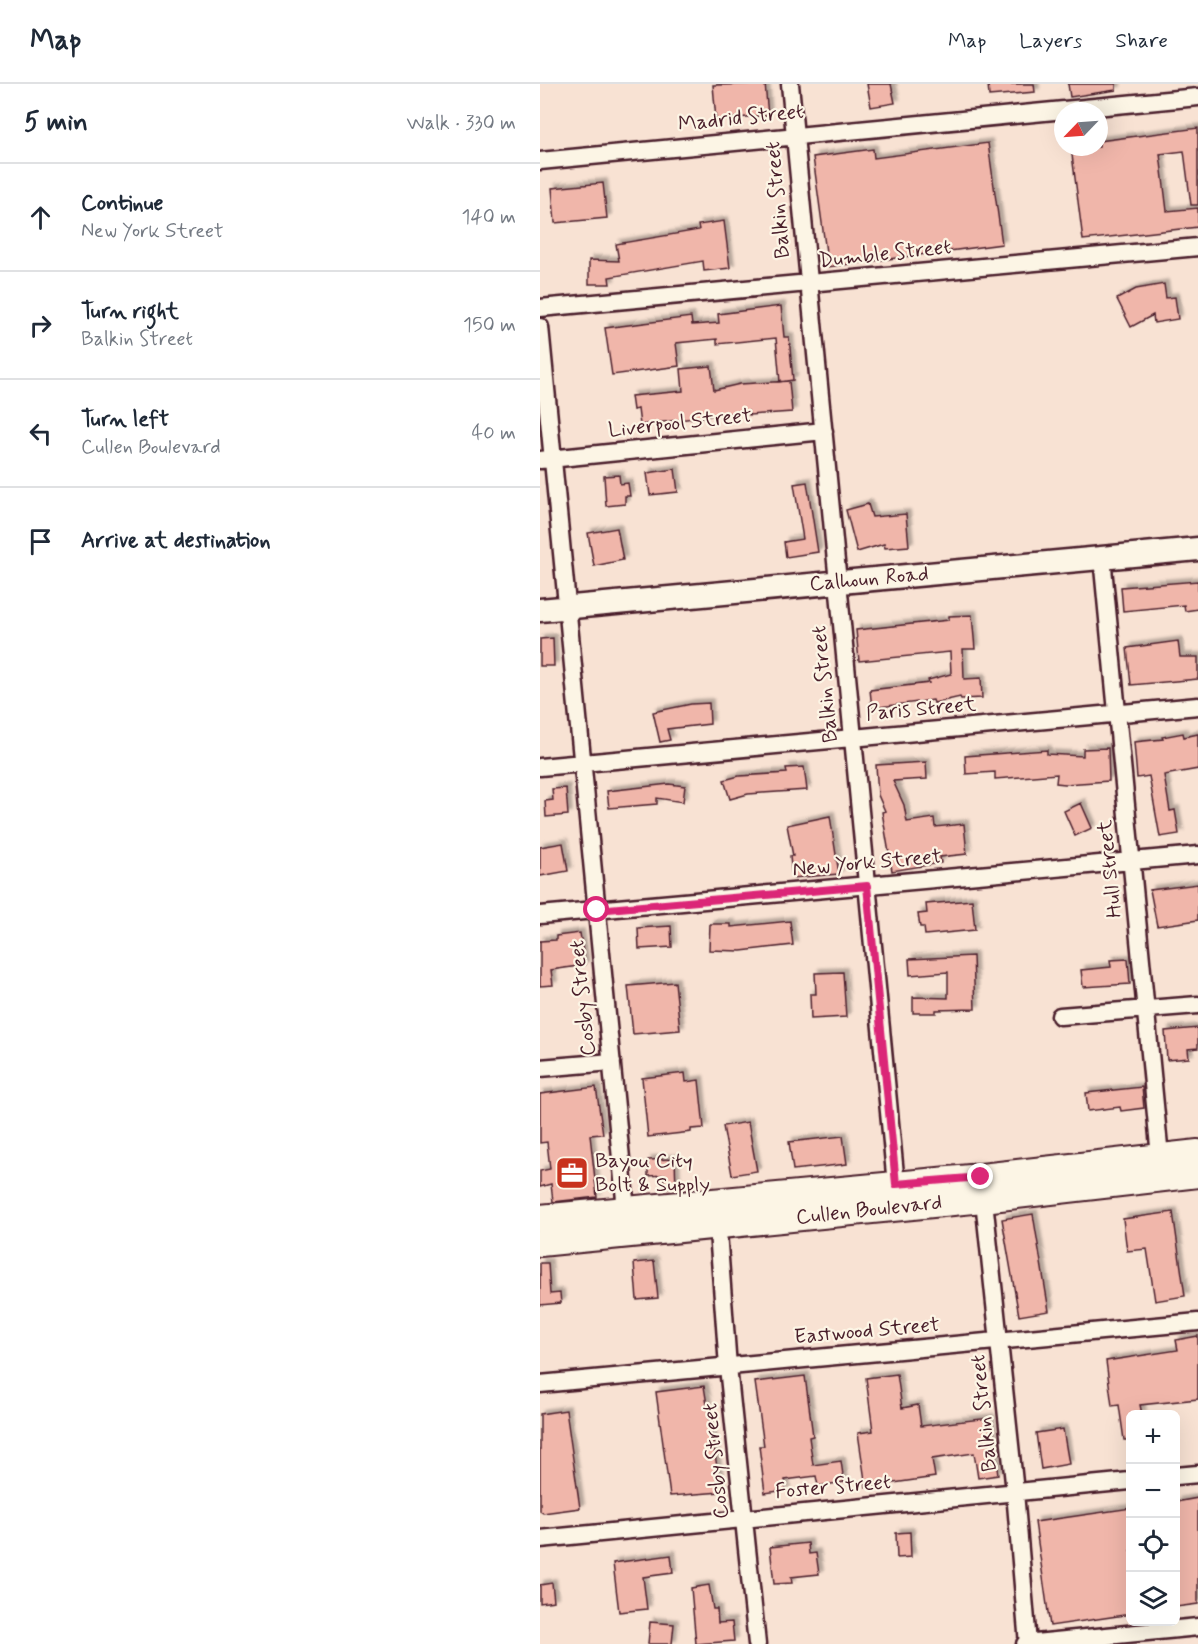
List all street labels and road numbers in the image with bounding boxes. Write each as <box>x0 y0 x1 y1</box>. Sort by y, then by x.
street label: Madrid Street <box>677 97 805 139</box>
street label: Balkin Street <box>759 140 797 260</box>
street label: Dumble Street <box>817 233 953 275</box>
street label: Liverpool Street <box>607 402 753 444</box>
street label: Calhoun Road <box>808 560 930 598</box>
street label: Balkin Street <box>805 624 845 744</box>
street label: Paris Street <box>865 690 978 728</box>
street label: Hull Street <box>1091 818 1129 919</box>
street label: New York Street <box>791 843 943 883</box>
street label: Cosby Street <box>563 938 603 1057</box>
street label: Cullen Boulevard <box>795 1188 943 1232</box>
street label: Eastwood Street <box>793 1311 941 1351</box>
street label: Balkin Street <box>964 1353 1004 1473</box>
street label: Cosby Street <box>696 1401 736 1520</box>
street label: Foster Street <box>774 1468 892 1506</box>

